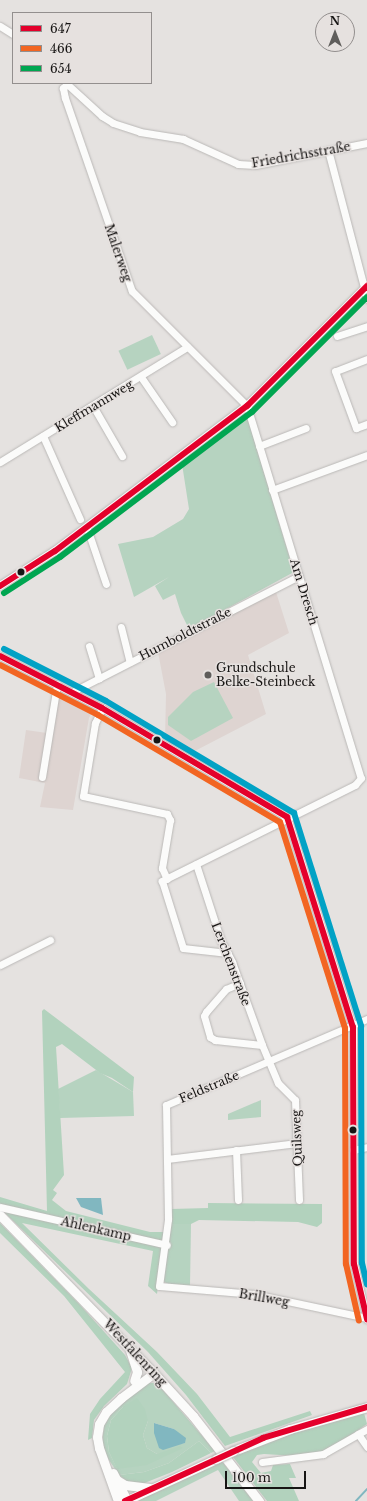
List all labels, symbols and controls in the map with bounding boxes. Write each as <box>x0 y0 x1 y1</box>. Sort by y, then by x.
legend <box>12 12 152 84</box>
north arrow <box>315 12 355 52</box>
text: N <box>330 14 340 28</box>
text: 647 <box>50 21 71 36</box>
text: 466 <box>50 41 72 56</box>
text: 654 <box>50 61 72 76</box>
street label: Friedrichsstraße <box>250 139 352 171</box>
street label: Malerweg <box>101 222 135 284</box>
street label: Kleffmannweg <box>52 377 136 435</box>
street label: Am Dresch <box>287 557 321 627</box>
unlabelled marker <box>16 567 26 577</box>
street label: Humboldtstraße <box>137 605 233 663</box>
place label: Grundschule Belke-Steinbeck <box>216 661 315 689</box>
marker: Grundschule Belke-Steinbeck <box>203 670 213 680</box>
unlabelled marker <box>152 735 162 745</box>
street label: Lerchenstraße <box>208 920 254 1008</box>
street label: Feldstraße <box>177 1068 241 1106</box>
street label: Quilsweg <box>289 1109 305 1167</box>
unlabelled marker <box>348 1125 358 1135</box>
street label: Ahlenkamp <box>59 1214 133 1244</box>
street label: Brillweg <box>238 1286 290 1310</box>
street label: Westfalenring <box>100 1317 170 1389</box>
scale bar <box>227 1463 308 1489</box>
text: 100 m <box>232 1470 271 1485</box>

